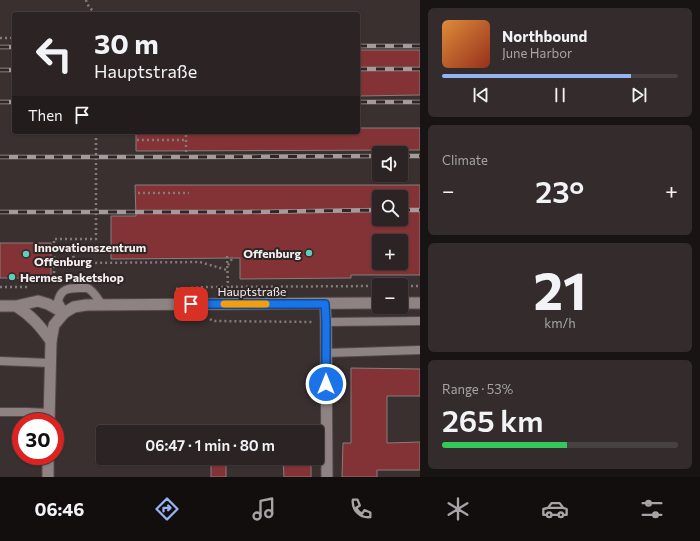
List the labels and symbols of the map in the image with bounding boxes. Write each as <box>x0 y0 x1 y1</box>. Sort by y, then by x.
place label: Innovationszentrum Offenburg <box>34 240 146 268</box>
place label: Offenburg <box>243 246 301 260</box>
marker: Offenburg <box>304 248 314 258</box>
marker: Innovationszentrum Offenburg <box>21 249 31 259</box>
place label: Hermes Paketshop <box>20 270 124 284</box>
marker: Hermes Paketshop <box>7 272 17 282</box>
street label: Hauptstraße <box>218 284 286 298</box>
pin <box>174 287 208 321</box>
position arrow <box>305 363 347 405</box>
speed limit sign: 30 <box>12 413 64 465</box>

